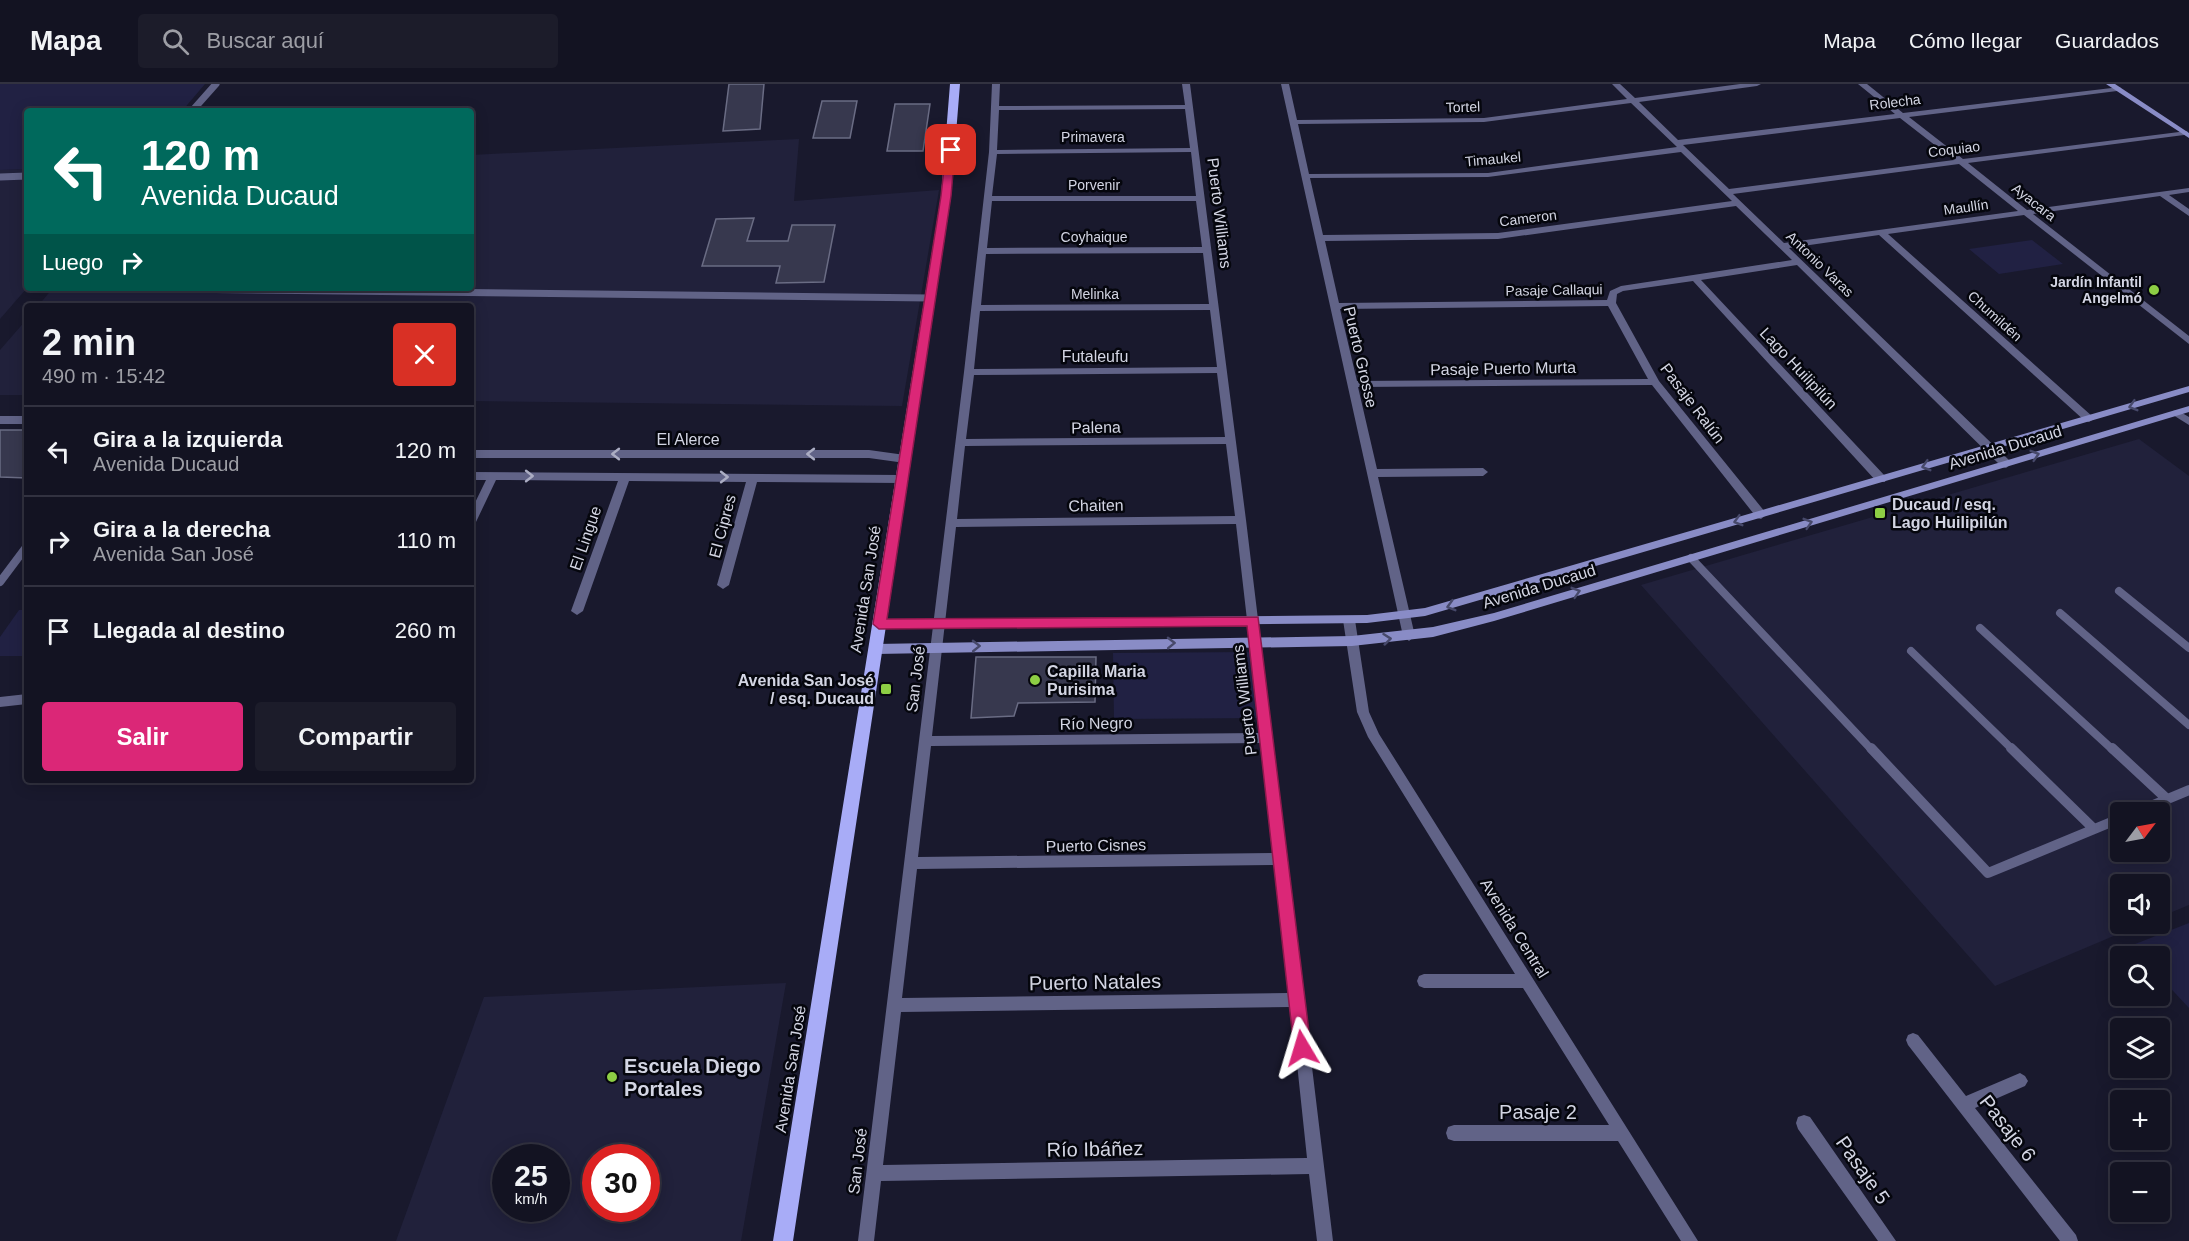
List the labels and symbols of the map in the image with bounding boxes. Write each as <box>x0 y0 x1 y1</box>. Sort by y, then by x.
street label: Rolecha <box>1869 91 1922 113</box>
street label: Tortel <box>1446 98 1480 116</box>
pin <box>925 124 976 175</box>
street label: Primavera <box>1061 129 1125 145</box>
street label: Coquiao <box>1927 138 1981 160</box>
street label: Timaukel <box>1464 149 1522 169</box>
street label: Puerto Williams <box>1204 157 1235 269</box>
street label: Porvenir <box>1068 177 1120 193</box>
street label: Ayacara <box>2009 180 2059 224</box>
street label: Maullín <box>1943 196 1989 218</box>
street label: Cameron <box>1498 207 1558 229</box>
street label: Antonio Varas <box>1783 228 1857 300</box>
street label: Coyhaique <box>1061 229 1128 245</box>
place label: Jardín Infantil Angelmó <box>2050 274 2142 306</box>
street label: Pasaje Callaqui <box>1505 281 1603 299</box>
marker: Jardín Infantil Angelmó <box>2147 283 2161 297</box>
street label: Melinka <box>1071 286 1119 302</box>
street label: Chumildén <box>1965 288 2025 344</box>
street label: Puerto Grosse <box>1341 305 1380 409</box>
street label: Lago Huilipilún <box>1757 324 1841 413</box>
street label: Futaleufu <box>1062 348 1128 365</box>
street label: Pasaje Puerto Murta <box>1430 359 1576 378</box>
street label: Pasaje Ralún <box>1657 360 1728 446</box>
one-way arrow <box>2128 399 2139 411</box>
street label: Palena <box>1071 419 1121 436</box>
street label: Avenida Ducaud <box>1947 422 2064 473</box>
street label: El Alerce <box>656 431 720 448</box>
one-way arrow <box>611 448 620 460</box>
one-way arrow <box>806 448 815 460</box>
one-way arrow <box>2029 450 2040 462</box>
one-way arrow <box>1921 459 1932 471</box>
one-way arrow <box>525 470 534 482</box>
one-way arrow <box>720 471 729 483</box>
street label: El Cipres <box>706 493 739 560</box>
place label: Ducaud / esq. Lago Huilipilún <box>1892 496 2008 531</box>
street label: Chaiten <box>1068 497 1124 514</box>
street label: El Lingue <box>567 504 604 572</box>
marker: Ducaud / esq. Lago Huilipilún <box>1873 506 1887 520</box>
one-way arrow <box>1734 514 1744 526</box>
one-way arrow <box>1802 518 1813 530</box>
street label: Avenida San José <box>847 524 884 654</box>
street label: Avenida Ducaud <box>1481 561 1598 612</box>
one-way arrow <box>1570 587 1581 599</box>
one-way arrow <box>1446 599 1456 611</box>
one-way arrow <box>1382 633 1391 646</box>
one-way arrow <box>1166 637 1175 650</box>
one-way arrow <box>971 640 980 652</box>
street label: Puerto Williams <box>1229 644 1260 756</box>
street label: San José <box>903 645 928 713</box>
place label: Capilla Maria Purisima <box>1047 663 1146 698</box>
place label: Avenida San José / esq. Ducaud <box>738 672 874 707</box>
marker: Capilla Maria Purisima <box>1028 673 1042 687</box>
marker: Avenida San José / esq. Ducaud <box>879 682 893 696</box>
street label: Río Negro <box>1059 714 1133 733</box>
north arrow <box>2110 802 2170 862</box>
street label: Puerto Cisnes <box>1046 836 1146 855</box>
street label: Avenida Central <box>1477 876 1552 981</box>
street label: Puerto Natales <box>1029 970 1161 994</box>
street label: Avenida San José <box>772 1004 809 1134</box>
position arrow <box>1270 1016 1334 1080</box>
place label: Escuela Diego Portales <box>624 1055 761 1100</box>
marker: Escuela Diego Portales <box>605 1070 619 1084</box>
street label: Pasaje 6 <box>1975 1091 2041 1165</box>
street label: Pasaje 2 <box>1499 1101 1577 1123</box>
street label: San José <box>845 1127 870 1195</box>
street label: Pasaje 5 <box>1832 1132 1894 1208</box>
street label: Río Ibáñez <box>1046 1137 1144 1161</box>
speed limit sign: 30 <box>582 1144 660 1222</box>

